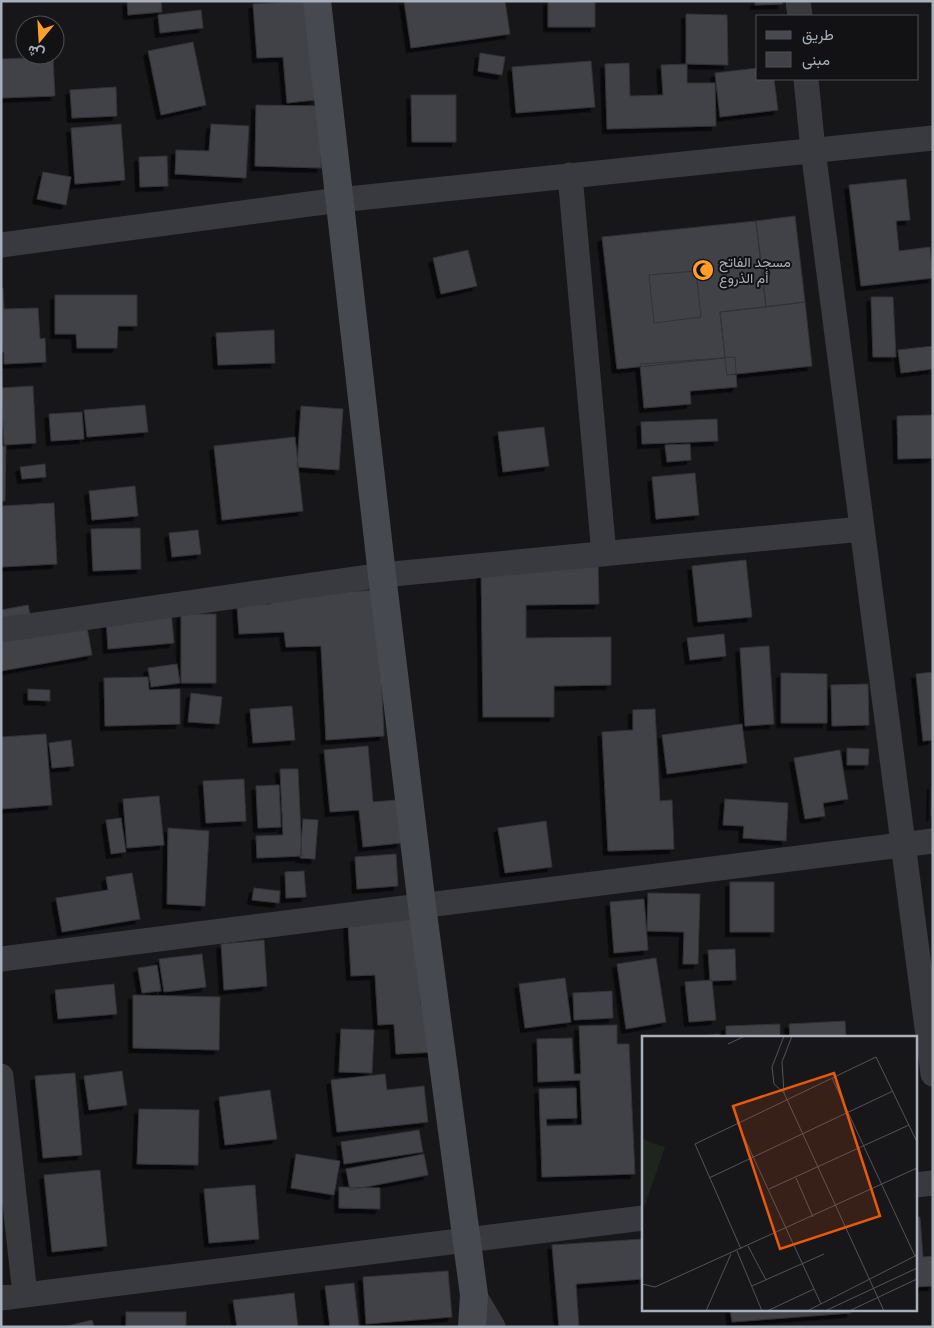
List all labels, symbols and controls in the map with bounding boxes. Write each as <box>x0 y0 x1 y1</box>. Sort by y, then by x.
north arrow <box>15 15 65 65</box>
legend <box>756 15 919 80</box>
text: طريق <box>802 25 834 45</box>
text: ش <box>25 41 47 64</box>
text: مبنى <box>802 50 830 70</box>
place label: مسجد الفاتح أم الذروع <box>719 253 791 289</box>
mosque icon: مسجد الفاتح أم الذروع <box>691 258 715 282</box>
inset map <box>642 1036 916 1310</box>

